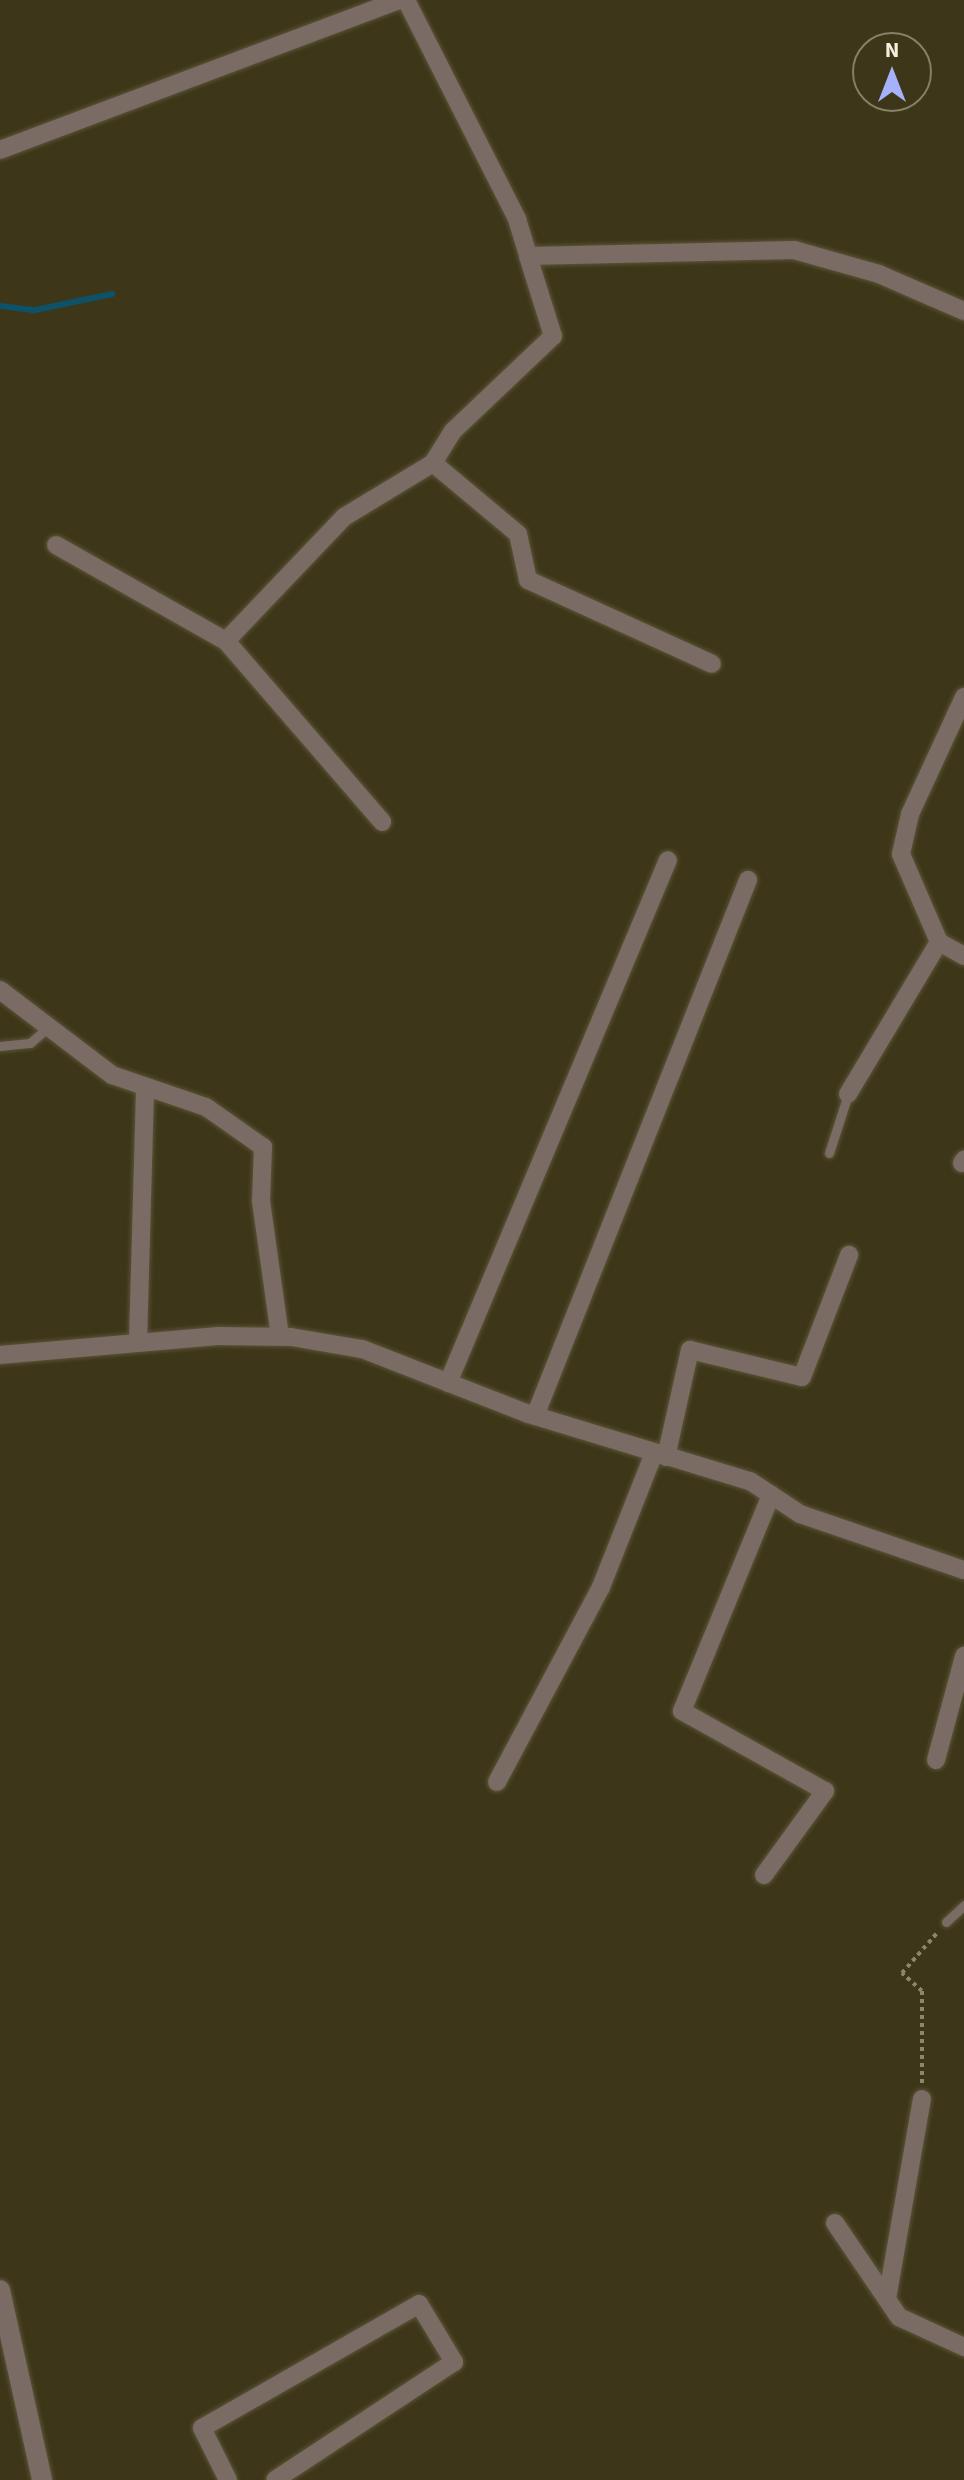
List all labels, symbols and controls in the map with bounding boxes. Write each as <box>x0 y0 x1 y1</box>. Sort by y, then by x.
north arrow <box>852 32 932 112</box>
text: N <box>885 34 899 66</box>

